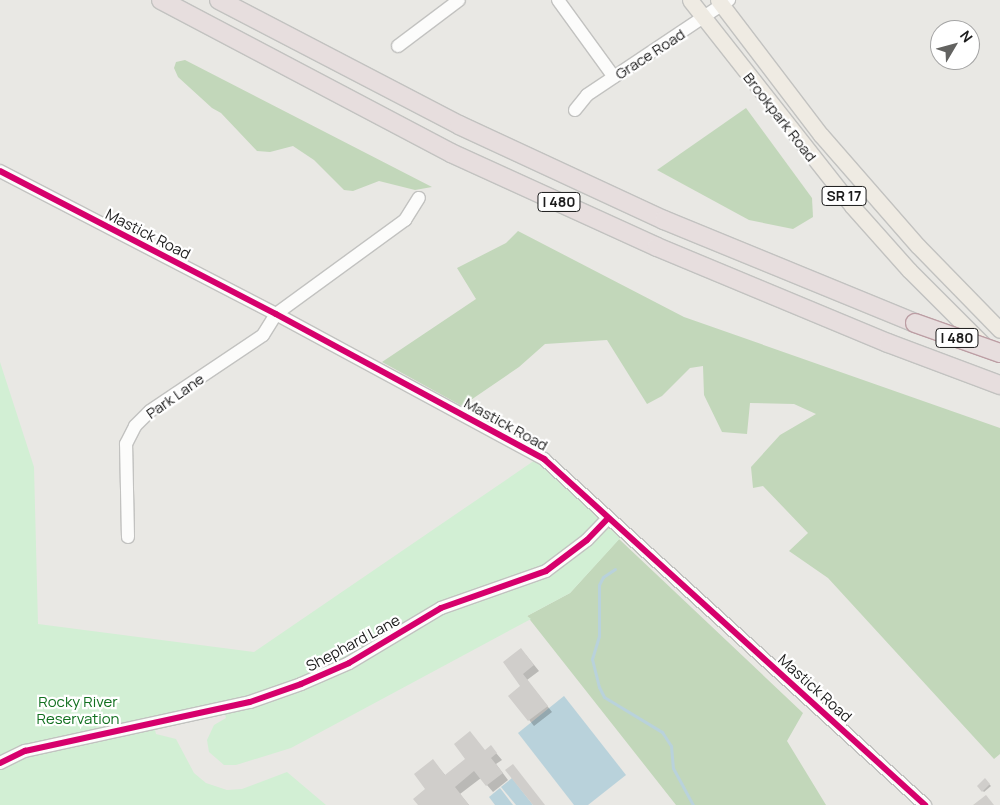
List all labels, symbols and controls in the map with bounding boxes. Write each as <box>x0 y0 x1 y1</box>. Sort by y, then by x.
north arrow <box>930 20 980 70</box>
street label: Grace Road <box>612 25 688 83</box>
text: N <box>956 27 977 46</box>
street label: Brookpark Road <box>740 69 820 165</box>
road number: SR 17 <box>822 185 866 208</box>
road number: I 480 <box>536 190 582 213</box>
street label: Mastick Road <box>103 205 193 263</box>
road number: I 480 <box>934 326 980 349</box>
street label: Park Lane <box>143 370 207 422</box>
street label: Mastick Road <box>461 394 551 454</box>
street label: Shephard Lane <box>303 611 403 675</box>
street label: Mastick Road <box>775 650 855 726</box>
park label: Rocky River Reservation <box>36 692 120 727</box>

